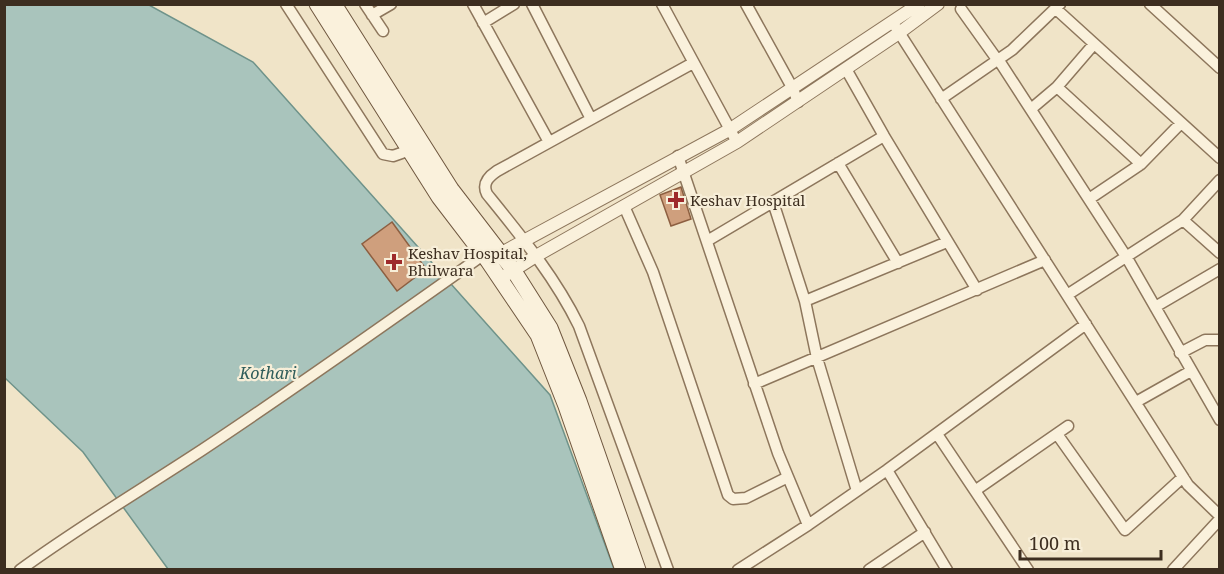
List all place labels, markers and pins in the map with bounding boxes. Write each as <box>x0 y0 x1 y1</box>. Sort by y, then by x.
place label: Keshav Hospital <box>690 190 806 210</box>
marker: Keshav Hospital <box>667 191 685 209</box>
place label: Keshav Hospital, Bhilwara <box>408 243 527 280</box>
marker: Keshav Hospital, Bhilwara <box>385 253 403 271</box>

